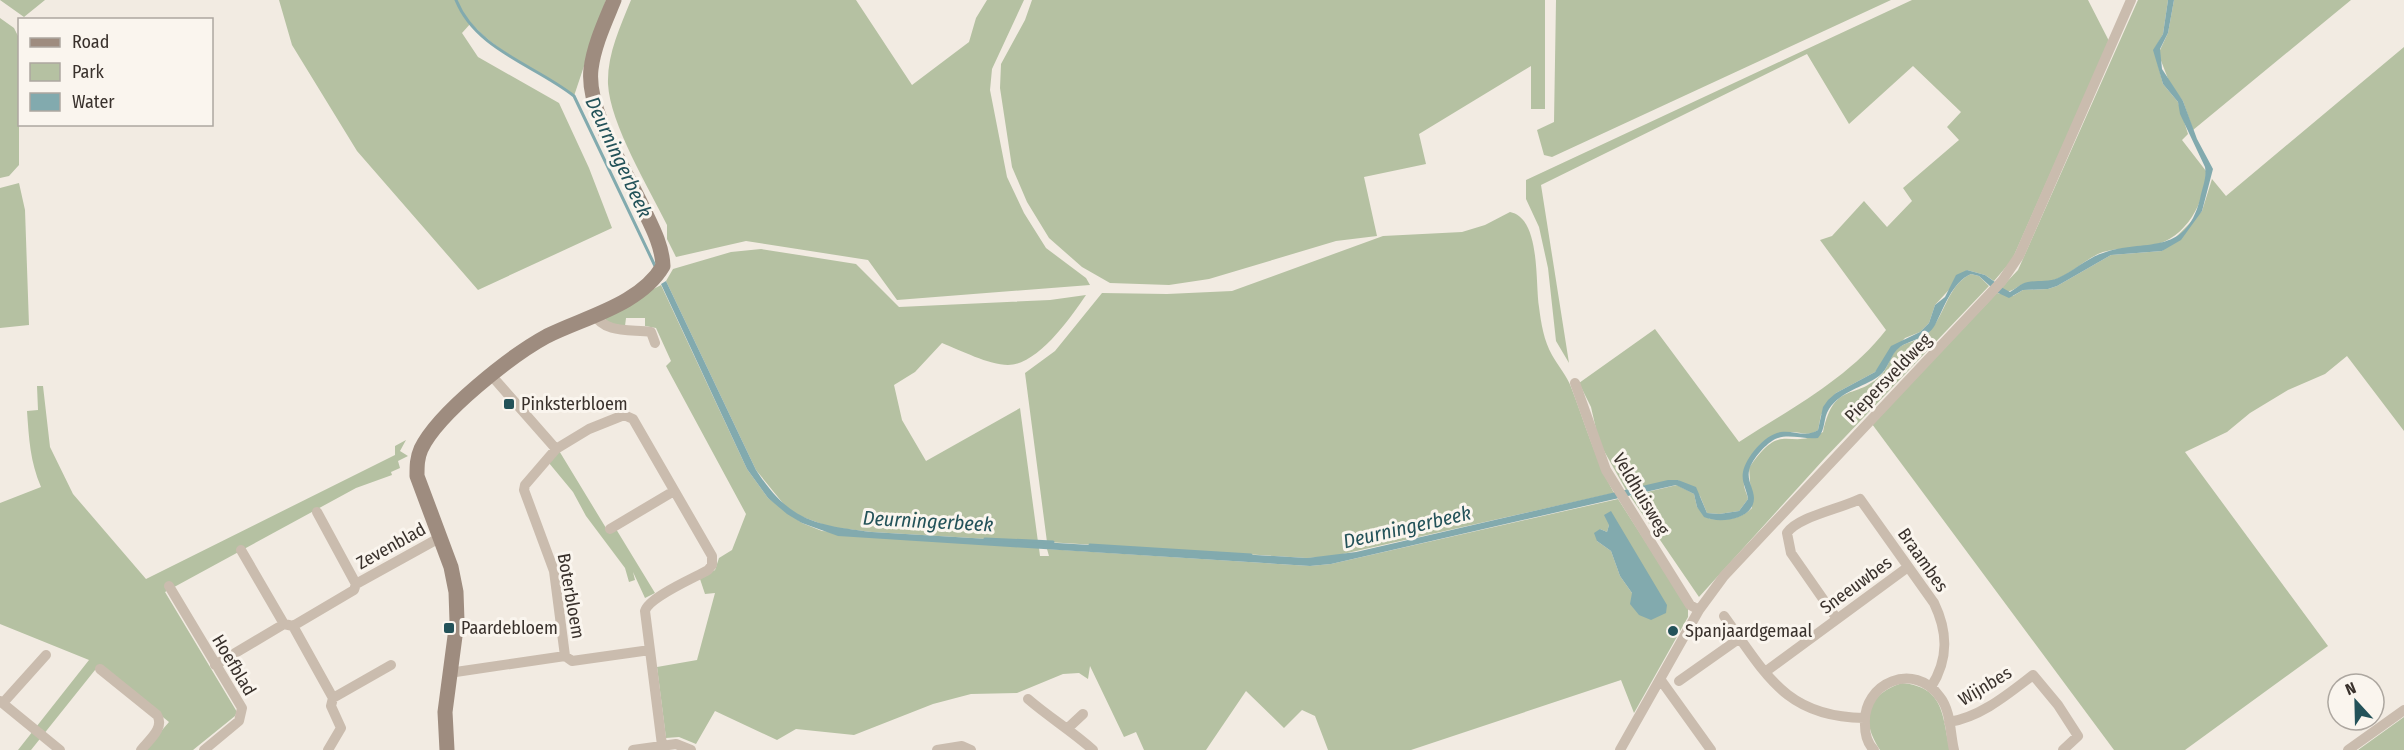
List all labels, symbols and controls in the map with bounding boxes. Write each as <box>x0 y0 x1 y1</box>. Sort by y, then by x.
legend <box>18 18 213 126</box>
text: Road <box>72 31 109 53</box>
text: Park <box>72 61 105 83</box>
text: Water <box>72 91 115 113</box>
water label: Deurningerbeek <box>581 93 658 221</box>
street label: Piepersveldweg <box>1840 329 1936 427</box>
place label: Pinksterbloem <box>521 393 628 415</box>
marker: Pinksterbloem <box>502 397 516 411</box>
street label: Veldhuisweg <box>1608 449 1674 540</box>
water label: Deurningerbeek <box>1341 501 1473 553</box>
water label: Deurningerbeek <box>862 506 994 536</box>
street label: Zevenblad <box>352 518 430 574</box>
street label: Braambes <box>1893 524 1953 597</box>
street label: Boterbloem <box>553 551 589 641</box>
street label: Sneeuwbes <box>1816 551 1897 618</box>
place label: Paardebloem <box>461 617 558 639</box>
place label: Spanjaardgemaal <box>1685 620 1812 642</box>
marker: Paardebloem <box>442 621 456 635</box>
marker: Spanjaardgemaal <box>1666 624 1680 638</box>
street label: Hoefblad <box>207 630 261 700</box>
street label: Wijnbes <box>1954 661 2016 710</box>
north arrow <box>2326 672 2386 732</box>
text: N <box>2343 678 2359 699</box>

